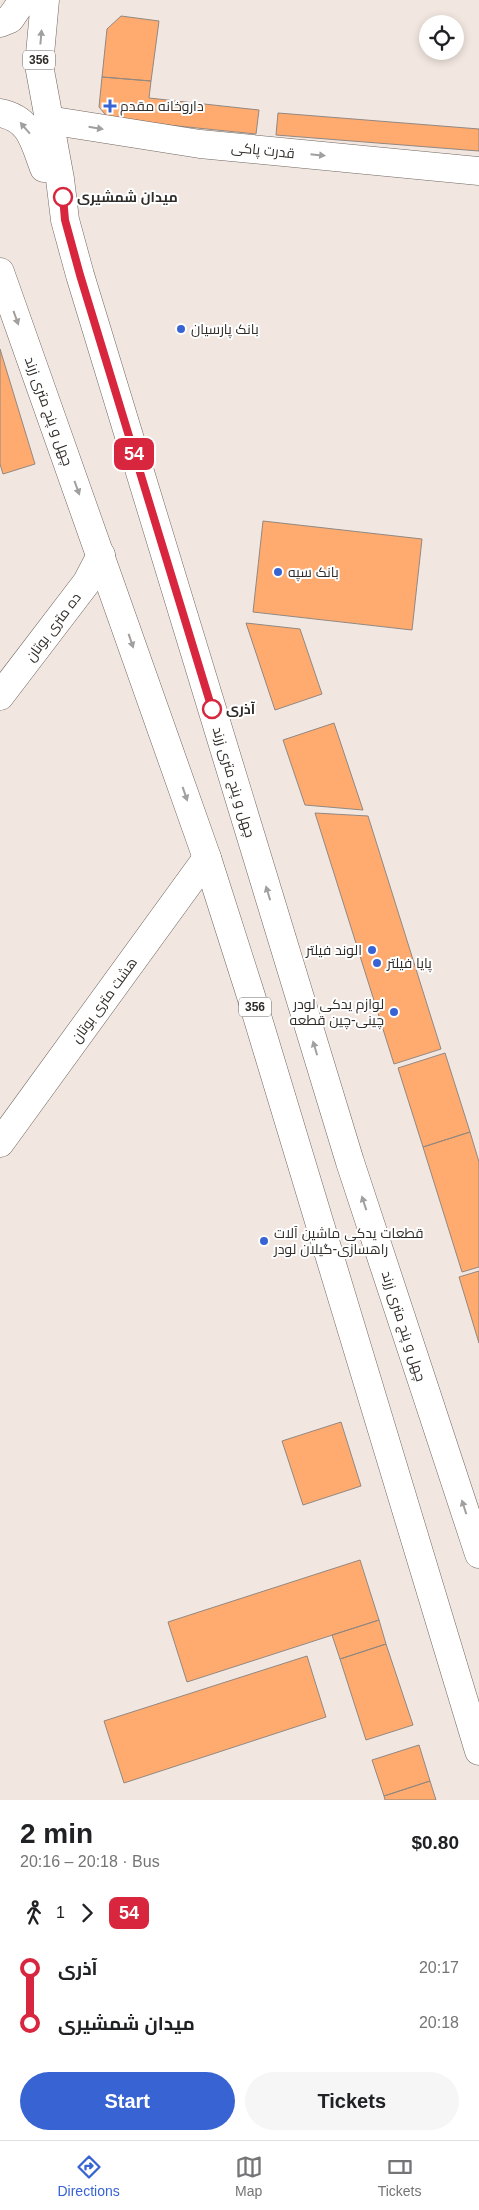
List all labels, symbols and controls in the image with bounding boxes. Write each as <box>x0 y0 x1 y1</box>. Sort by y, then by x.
map controls <box>419 15 464 60</box>
button: locate <box>419 15 464 60</box>
one-way arrow <box>38 29 46 45</box>
road number: 356 <box>23 50 55 70</box>
place label: داروخانه مقدم <box>120 98 204 116</box>
marker: داروخانه مقدم <box>104 100 116 112</box>
one-way arrow <box>20 121 31 134</box>
one-way arrow <box>88 124 104 132</box>
street label: قدرت پاکی <box>230 139 295 163</box>
one-way arrow <box>310 151 326 159</box>
marker: میدان شمشیری <box>53 187 73 207</box>
place label: میدان شمشیری <box>77 189 178 206</box>
one-way arrow <box>12 311 20 326</box>
place label: بانک پارسیان <box>191 321 259 339</box>
marker: بانک پارسیان <box>175 323 187 335</box>
street label: چهل و پنج متری زرند <box>20 354 76 468</box>
line badge: 54 <box>112 438 156 470</box>
text: 54 <box>124 444 144 464</box>
one-way arrow <box>74 480 81 495</box>
place label: بانک سپه <box>288 564 339 582</box>
marker: بانک سپه <box>272 566 284 578</box>
street label: ده متری بوتان <box>22 590 84 664</box>
one-way arrow <box>127 634 135 649</box>
marker: آذری <box>202 699 222 719</box>
place label: آذری <box>226 701 256 717</box>
street label: چهل و پنج متری زرند <box>208 725 258 840</box>
one-way arrow <box>181 787 189 802</box>
one-way arrow <box>264 885 271 900</box>
place label: الوند فیلتر <box>305 942 362 958</box>
marker: الوند فیلتر <box>366 944 378 956</box>
street label: هشت متری بوتان <box>68 954 140 1046</box>
place label: پایا فیلتر <box>386 955 432 973</box>
marker: پایا فیلتر <box>371 957 383 969</box>
place label: لوازم یدکی لودر چینی-چین قطعه <box>289 996 384 1030</box>
road number: 356 <box>239 998 271 1016</box>
marker: لوازم یدکی لودر چینی-چین قطعه <box>388 1006 400 1018</box>
one-way arrow <box>311 1041 319 1056</box>
one-way arrow <box>359 1196 367 1211</box>
place label: قطعات یدکی ماشین آلات راهسازی-گیلان لودر <box>273 1225 424 1257</box>
marker: قطعات یدکی ماشین آلات راهسازی-گیلان لودر <box>258 1235 270 1247</box>
street label: چهل و پنج متری زرند <box>377 1269 429 1384</box>
one-way arrow <box>459 1500 467 1515</box>
text: 2 min <box>20 1818 93 1849</box>
text: $0.80 <box>411 1832 459 1853</box>
text: 20:16 – 20:18 · Bus <box>20 1853 160 1870</box>
icon: walk <box>20 1899 48 1927</box>
icon: forward <box>73 1899 101 1927</box>
text: 54 <box>119 1903 139 1923</box>
text: 1 <box>56 1904 65 1921</box>
text: آذری <box>58 1958 98 1979</box>
text: 20:17 <box>419 1959 459 1976</box>
text: میدان شمشیری <box>58 2013 195 2034</box>
text: 20:18 <box>419 2014 459 2031</box>
button: Start <box>20 2072 235 2130</box>
button: Tickets <box>245 2072 459 2130</box>
tab: Directions <box>57 2153 120 2199</box>
tab: Map <box>235 2153 263 2199</box>
tab: Tickets <box>378 2153 422 2199</box>

